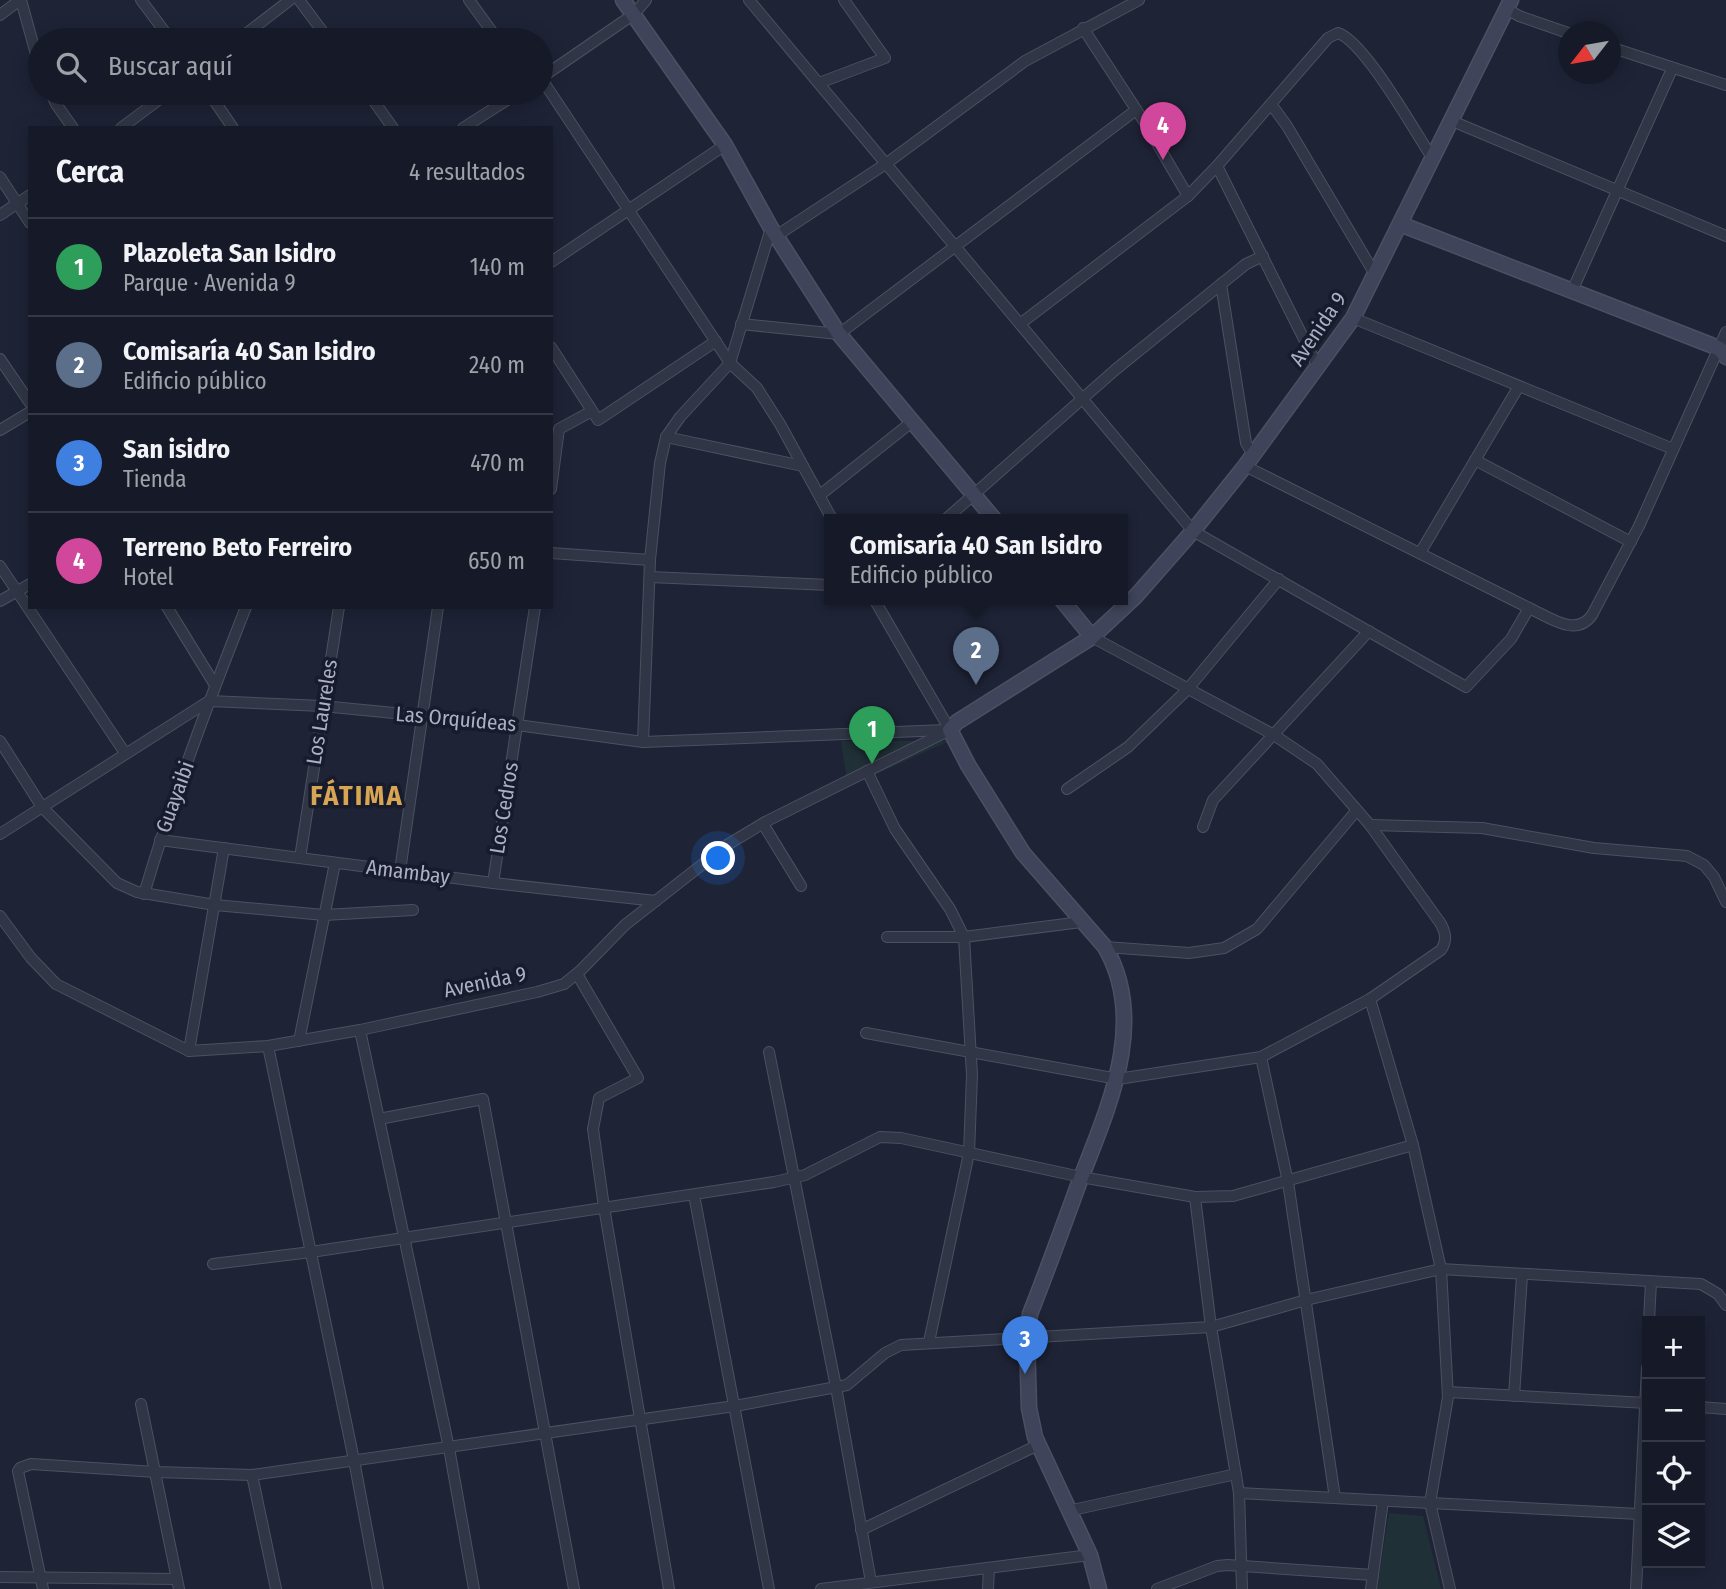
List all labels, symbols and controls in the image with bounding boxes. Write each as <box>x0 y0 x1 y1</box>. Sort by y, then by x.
north arrow <box>1558 21 1621 84</box>
search box <box>28 28 553 105</box>
icon: search <box>52 48 90 86</box>
text: Buscar aquí <box>108 51 233 82</box>
pin: 4 <box>1140 102 1186 160</box>
text: Cerca <box>56 154 124 190</box>
text: 4 resultados <box>409 158 525 186</box>
text: Plazoleta San Isidro <box>123 238 336 269</box>
text: 1 <box>74 253 84 281</box>
text: 140 m <box>470 253 525 281</box>
text: Parque · Avenida 9 <box>123 269 296 297</box>
street label: Avenida 9 <box>1284 287 1352 371</box>
text: Comisaría 40 San Isidro <box>123 336 376 367</box>
text: 2 <box>74 351 84 379</box>
text: 240 m <box>469 351 525 379</box>
text: Edificio público <box>123 367 267 395</box>
text: San isidro <box>123 434 230 465</box>
text: 3 <box>74 449 84 477</box>
text: 470 m <box>470 449 525 477</box>
text: Tienda <box>123 465 187 493</box>
popup <box>824 514 1128 605</box>
text: Comisaría 40 San Isidro <box>850 530 1102 561</box>
text: Terreno Beto Ferreiro <box>123 532 352 563</box>
text: 4 <box>73 547 85 575</box>
text: 650 m <box>468 547 525 575</box>
text: Edificio público <box>850 561 993 589</box>
text: Hotel <box>123 563 174 591</box>
pin: 2 <box>953 627 999 685</box>
street label: Los Laureles <box>301 658 343 766</box>
street label: Las Orquídeas <box>394 701 518 737</box>
pin: 1 <box>849 706 895 764</box>
street label: Guayaibi <box>150 758 200 836</box>
street label: Los Cedros <box>484 760 524 856</box>
district label: FÁTIMA <box>310 778 404 812</box>
your location <box>701 841 735 875</box>
street label: Amambay <box>365 854 452 890</box>
street label: Avenida 9 <box>441 961 529 1003</box>
pin: 3 <box>1002 1316 1048 1374</box>
map controls <box>1642 1316 1705 1568</box>
button: + <box>1642 1316 1705 1379</box>
button: − <box>1642 1379 1705 1442</box>
button: locate <box>1642 1442 1705 1505</box>
button: layers <box>1642 1505 1705 1568</box>

